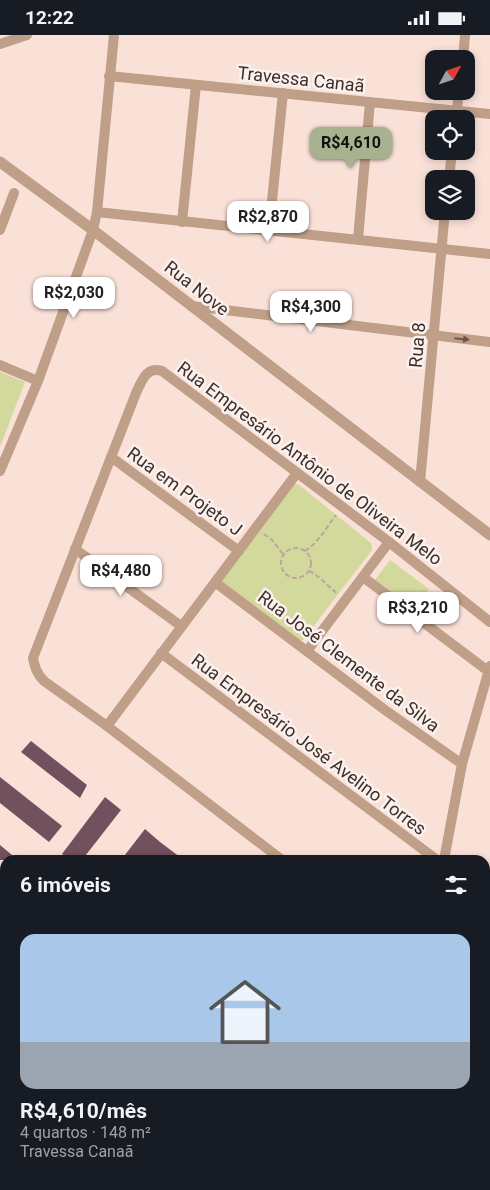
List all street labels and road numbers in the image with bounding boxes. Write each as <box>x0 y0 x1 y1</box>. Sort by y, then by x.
street label: Travessa Canaã <box>236 62 366 96</box>
street label: Rua Nove <box>160 256 234 320</box>
street label: Rua 8 <box>405 321 429 369</box>
street label: Rua Empresário Antônio de Oliveira Melo <box>174 357 446 569</box>
street label: Rua em Projeto J <box>123 442 247 540</box>
street label: Rua José Clemente da Silva <box>254 586 444 736</box>
street label: Rua Empresário José Avelino Torres <box>188 649 430 839</box>

